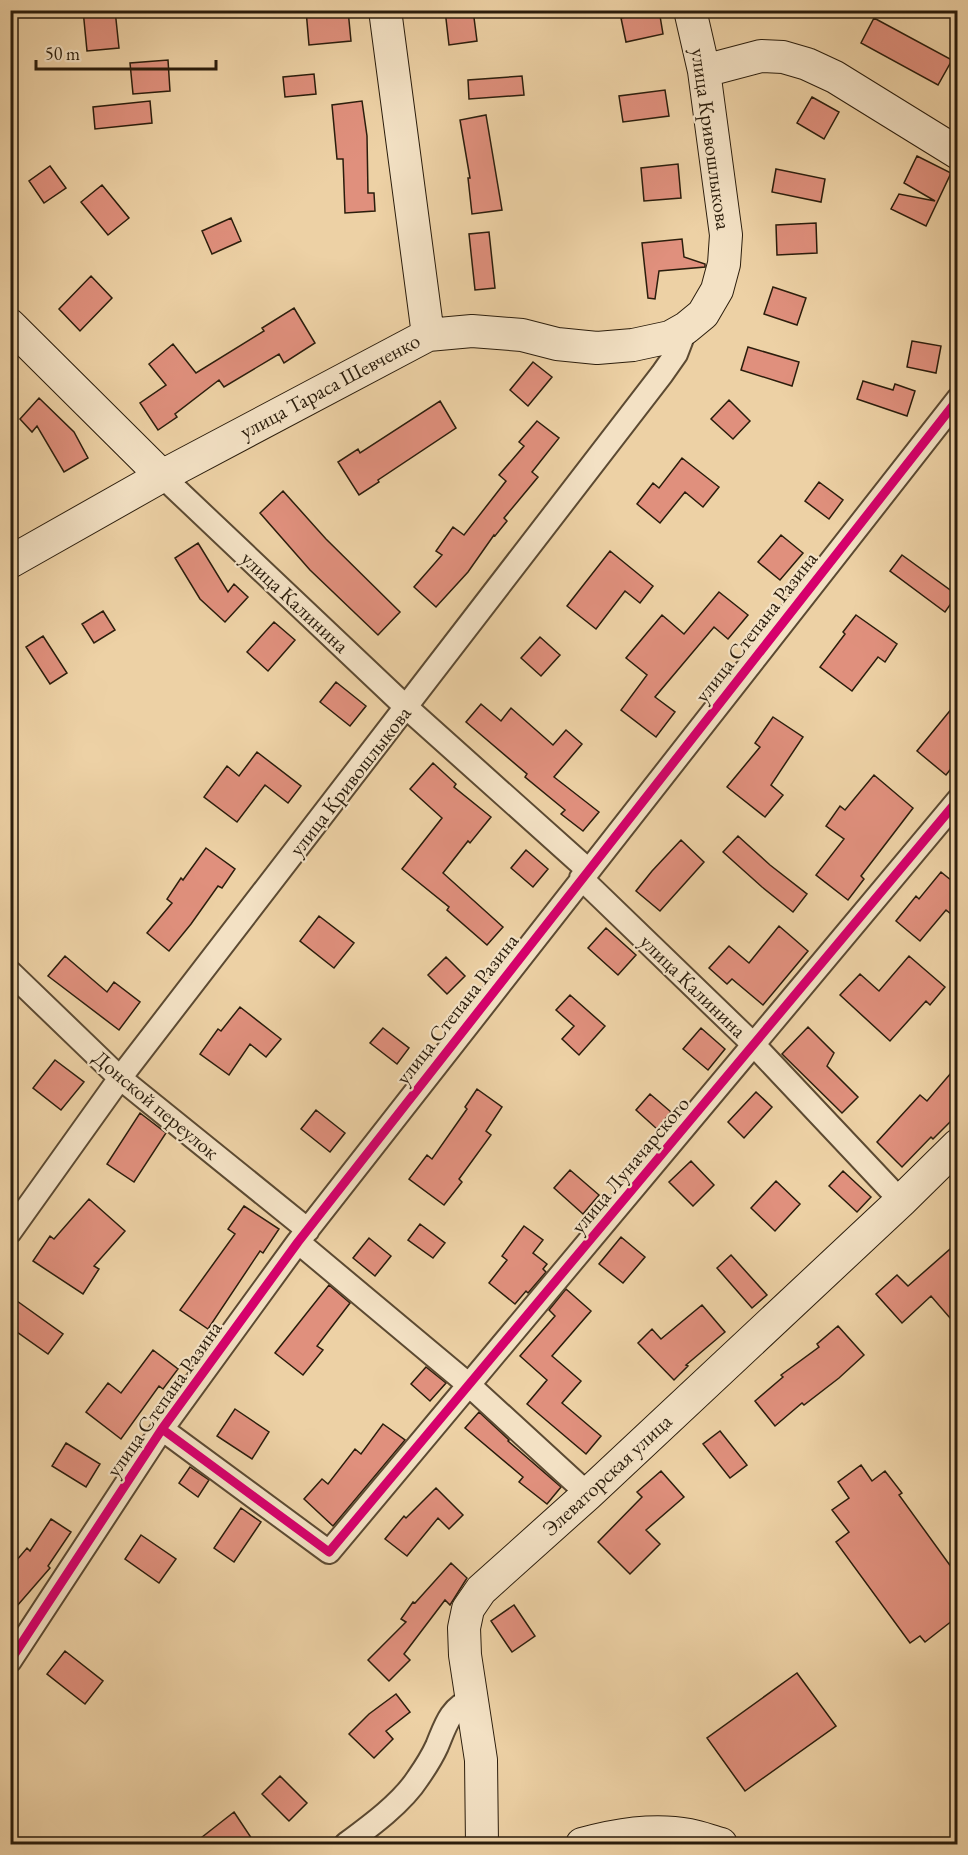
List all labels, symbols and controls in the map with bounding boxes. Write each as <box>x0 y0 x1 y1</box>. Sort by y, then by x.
scale bar <box>36 33 216 71</box>
text: 50 m <box>45 42 80 65</box>
street label: улица Кривошлыкова <box>685 46 738 232</box>
street label: улица Тараса Шевченко <box>235 327 425 444</box>
street label: улица Калинина <box>236 545 355 659</box>
street label: улица Степана Разина <box>688 545 823 708</box>
street label: улица Кривошлыкова <box>283 700 417 861</box>
street label: улица Степана Разина <box>389 927 524 1090</box>
street label: улица Калинина <box>634 928 753 1044</box>
street label: Донской переулок <box>88 1044 225 1165</box>
street label: улица Луначарского <box>564 1090 695 1239</box>
street label: улица Степана Разина <box>100 1315 228 1482</box>
street label: Элеваторская улица <box>536 1407 678 1542</box>

